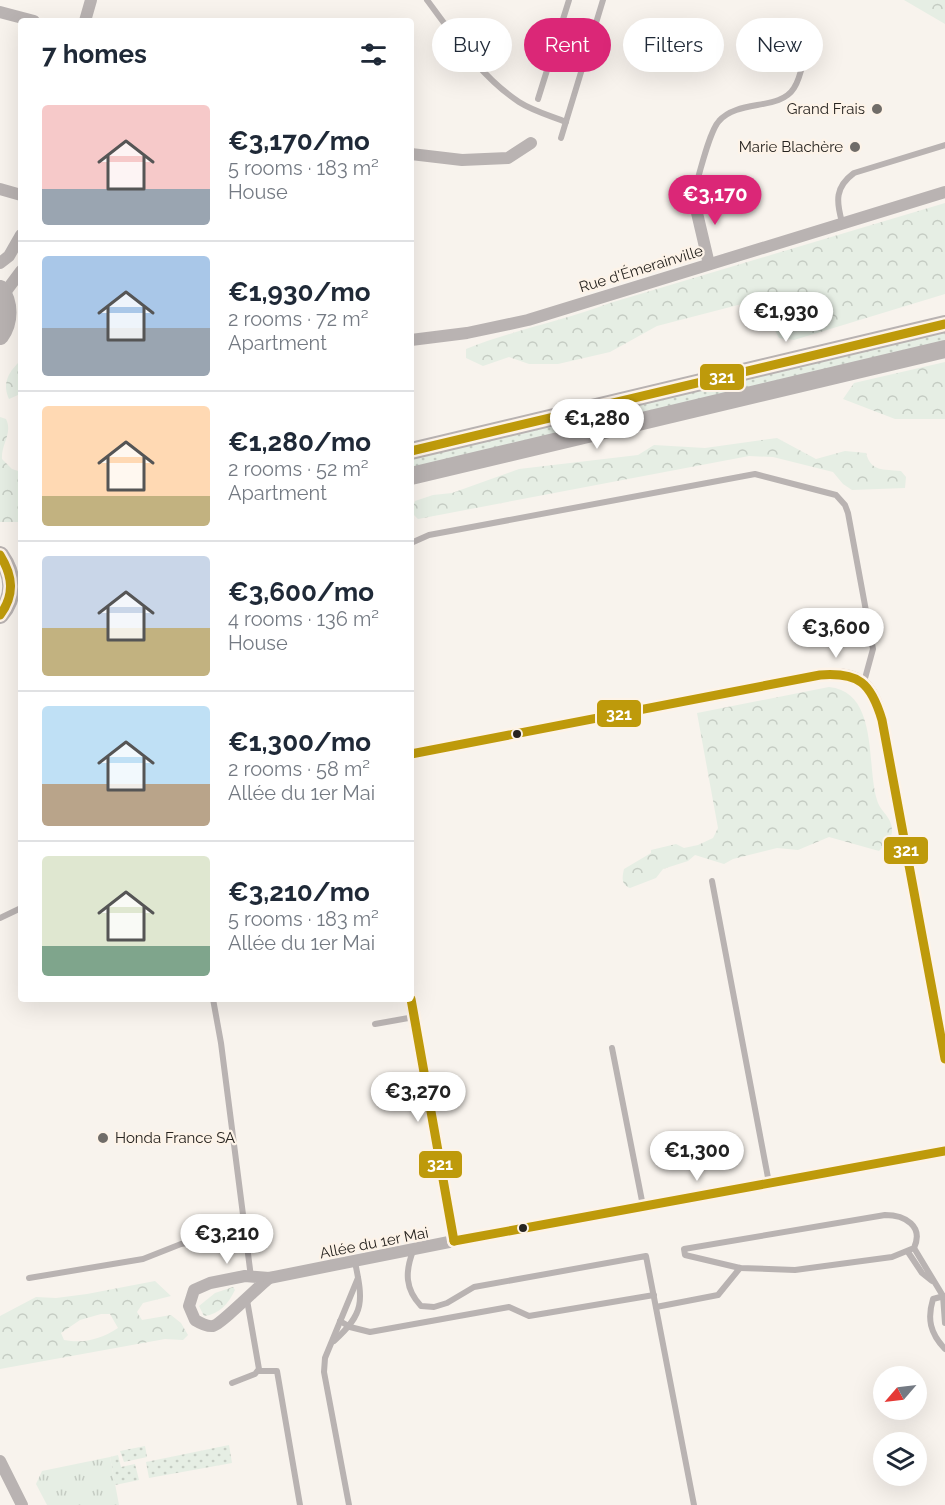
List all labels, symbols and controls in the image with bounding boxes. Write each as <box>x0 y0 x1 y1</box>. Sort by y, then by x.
chip: Buy <box>432 18 512 72</box>
chip: Rent <box>524 18 611 72</box>
chip: Filters <box>623 18 724 72</box>
chip: New <box>736 18 823 72</box>
icon: filters <box>357 38 390 71</box>
text: 7 homes <box>42 39 147 69</box>
place label: Grand Frais <box>787 100 865 118</box>
marker: Grand Frais <box>870 102 884 116</box>
text: €3,170/mo <box>228 126 370 156</box>
icon: home <box>90 129 162 201</box>
place label: Marie Blachère <box>739 138 843 156</box>
marker: Marie Blachère <box>848 140 862 154</box>
text: 5 rooms · 183 m² <box>228 156 379 180</box>
pin: €3,170 <box>666 175 764 226</box>
text: House <box>228 180 288 204</box>
text: €3,170 <box>682 182 748 206</box>
street label: Rue d'Émerainville <box>577 242 705 296</box>
text: €1,930/mo <box>228 277 370 307</box>
icon: home <box>90 280 162 352</box>
pin: €1,930 <box>737 292 835 343</box>
text: €1,930 <box>753 299 819 323</box>
text: 2 rooms · 72 m² <box>228 307 368 331</box>
text: Apartment <box>228 331 327 355</box>
line badge: 321 <box>699 363 745 391</box>
text: 321 <box>709 368 735 387</box>
pin: €1,280 <box>548 399 646 450</box>
text: €1,280 <box>564 406 630 430</box>
text: €1,280/mo <box>228 427 371 457</box>
icon: home <box>90 430 162 502</box>
text: 2 rooms · 52 m² <box>228 457 369 481</box>
text: Apartment <box>228 481 327 505</box>
text: €3,600/mo <box>228 577 374 607</box>
icon: home <box>90 580 162 652</box>
text: 4 rooms · 136 m² <box>228 607 379 631</box>
pin: €3,600 <box>787 608 885 659</box>
text: €3,600 <box>802 615 870 639</box>
text: House <box>228 631 288 655</box>
line badge: 321 <box>596 699 642 728</box>
text: 321 <box>606 705 632 724</box>
text: €1,300/mo <box>228 727 371 757</box>
unlabelled marker <box>511 728 523 740</box>
icon: home <box>90 730 162 802</box>
text: 2 rooms · 58 m² <box>228 757 370 781</box>
text: Allée du 1er Mai <box>228 781 375 805</box>
line badge: 321 <box>883 836 929 865</box>
text: 321 <box>893 841 919 860</box>
text: €3,210/mo <box>228 877 370 907</box>
icon: home <box>90 880 162 952</box>
text: 5 rooms · 183 m² <box>228 907 379 931</box>
text: Allée du 1er Mai <box>228 931 375 955</box>
pin: €3,270 <box>369 1072 467 1123</box>
text: €3,270 <box>385 1079 451 1103</box>
place label: Honda France SA <box>115 1129 235 1147</box>
marker: Honda France SA <box>96 1131 110 1145</box>
pin: €1,300 <box>648 1131 746 1182</box>
text: €1,300 <box>664 1138 730 1162</box>
line badge: 321 <box>418 1150 463 1179</box>
text: 321 <box>427 1155 453 1174</box>
pin: €3,210 <box>178 1214 276 1265</box>
text: €3,210 <box>194 1221 260 1245</box>
unlabelled marker <box>517 1222 529 1234</box>
street label: Allée du 1er Mai <box>318 1224 430 1262</box>
north arrow <box>873 1366 927 1420</box>
map controls <box>873 1366 927 1486</box>
button: layers <box>873 1432 927 1486</box>

